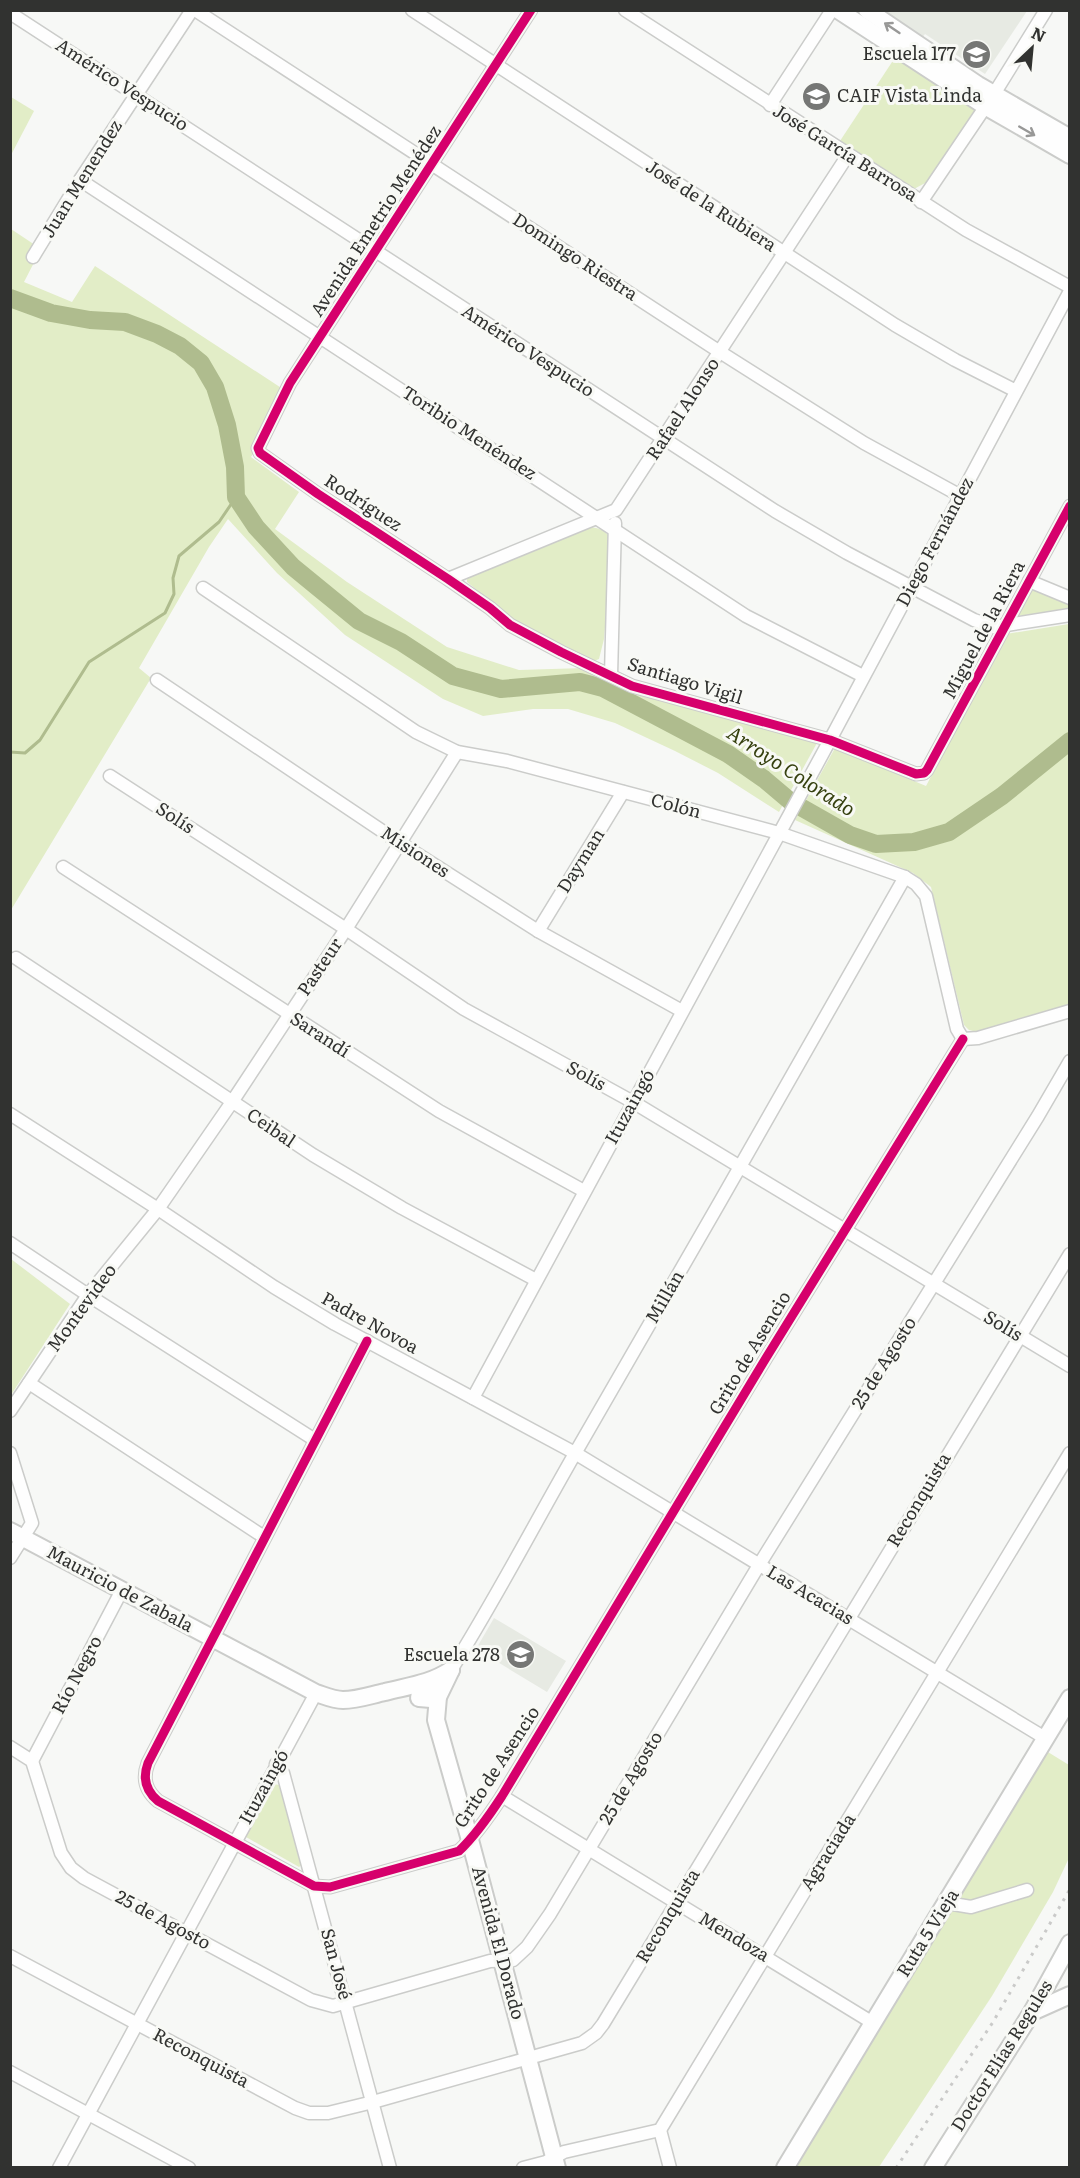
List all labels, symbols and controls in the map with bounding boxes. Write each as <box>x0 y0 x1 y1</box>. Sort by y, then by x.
north arrow <box>1002 18 1062 78</box>
text: N <box>1028 20 1050 47</box>
one-way arrow <box>884 21 901 33</box>
street label: Américo Vespucio <box>51 31 195 137</box>
school or university icon: Escuela 177 <box>961 38 993 70</box>
place label: Escuela 177 <box>863 39 956 66</box>
school or university icon: CAIF Vista Linda <box>800 80 832 112</box>
place label: CAIF Vista Linda <box>837 81 982 108</box>
street label: José García Barrosa <box>768 96 924 207</box>
street label: Juan Menendez <box>34 114 128 242</box>
street label: Avenida Emetrio Menédez <box>303 119 447 321</box>
one-way arrow <box>1018 125 1035 137</box>
street label: José de la Rubiera <box>641 152 783 257</box>
street label: Domingo Riestra <box>508 205 644 307</box>
street label: Américo Vespucio <box>457 297 601 403</box>
street label: Rafael Alonso <box>638 352 725 465</box>
street label: Toribio Menéndez <box>397 378 543 486</box>
street label: Rodríguez <box>320 466 408 537</box>
street label: Diego Fernández <box>888 472 979 611</box>
street label: Miguel de la Riera <box>935 555 1031 703</box>
street label: Santiago Vigil <box>624 649 746 710</box>
water label: Arroyo Colorado <box>722 716 862 822</box>
street label: Colón <box>648 785 705 824</box>
street label: Solís <box>151 794 200 839</box>
street label: Misiones <box>376 818 456 883</box>
street label: Dayman <box>549 823 610 898</box>
street label: Pasteur <box>289 931 348 1001</box>
street label: Sarandí <box>285 1004 356 1063</box>
street label: Solís <box>562 1053 611 1096</box>
street label: Ituzaingó <box>597 1064 660 1149</box>
street label: Ceibal <box>242 1100 302 1153</box>
street label: Montevideo <box>40 1257 122 1357</box>
street label: Millán <box>638 1265 690 1328</box>
street label: Padre Novoa <box>317 1284 425 1360</box>
street label: Grito de Asencio <box>701 1285 796 1419</box>
street label: Solís <box>979 1303 1028 1347</box>
street label: 25 de Agosto <box>844 1311 922 1414</box>
street label: Reconquista <box>879 1447 957 1551</box>
street label: Mauricio de Zabala <box>42 1537 199 1638</box>
street label: Las Acacias <box>762 1557 859 1630</box>
street label: Río Negro <box>44 1630 108 1718</box>
school or university icon: Escuela 278 <box>505 1639 537 1671</box>
place label: Escuela 278 <box>404 1640 500 1667</box>
street label: Grito de Asencio <box>446 1700 545 1832</box>
street label: 25 de Agosto <box>591 1725 668 1829</box>
street label: Ituzaingó <box>231 1744 294 1829</box>
street label: Agraciada <box>792 1807 861 1895</box>
street label: Avenida El Dorado <box>466 1863 533 2022</box>
street label: Reconquista <box>628 1863 706 1967</box>
street label: 25 de Agosto <box>111 1882 216 1955</box>
street label: Ruta 5 Vieja <box>889 1883 965 1982</box>
street label: Mendoza <box>694 1904 776 1968</box>
street label: San José <box>315 1925 360 2002</box>
street label: Doctor Elías Regules <box>943 1974 1058 2136</box>
street label: Reconquista <box>149 2020 255 2094</box>

